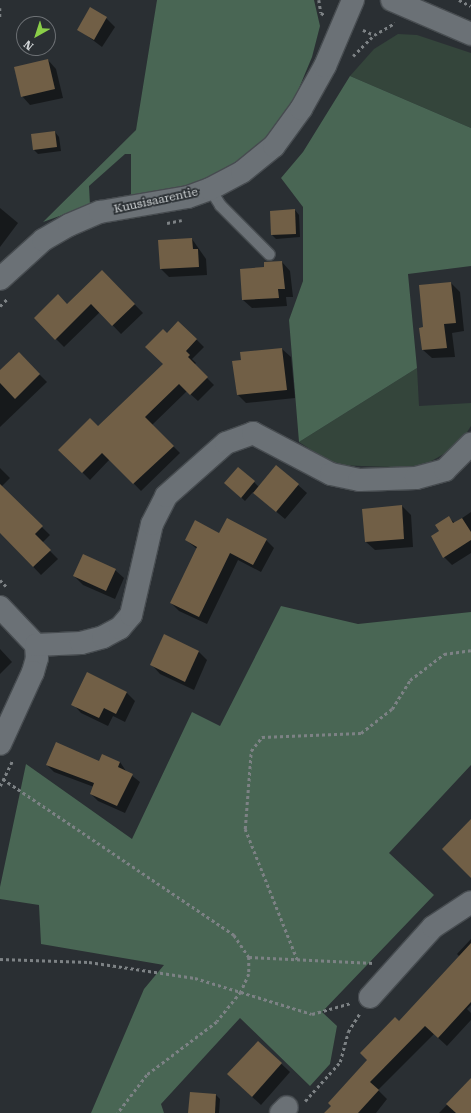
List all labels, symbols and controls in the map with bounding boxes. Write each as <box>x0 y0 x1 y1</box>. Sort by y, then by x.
north arrow <box>16 16 56 56</box>
text: N <box>21 37 36 53</box>
street label: Kuusisaarentie <box>113 185 199 217</box>

